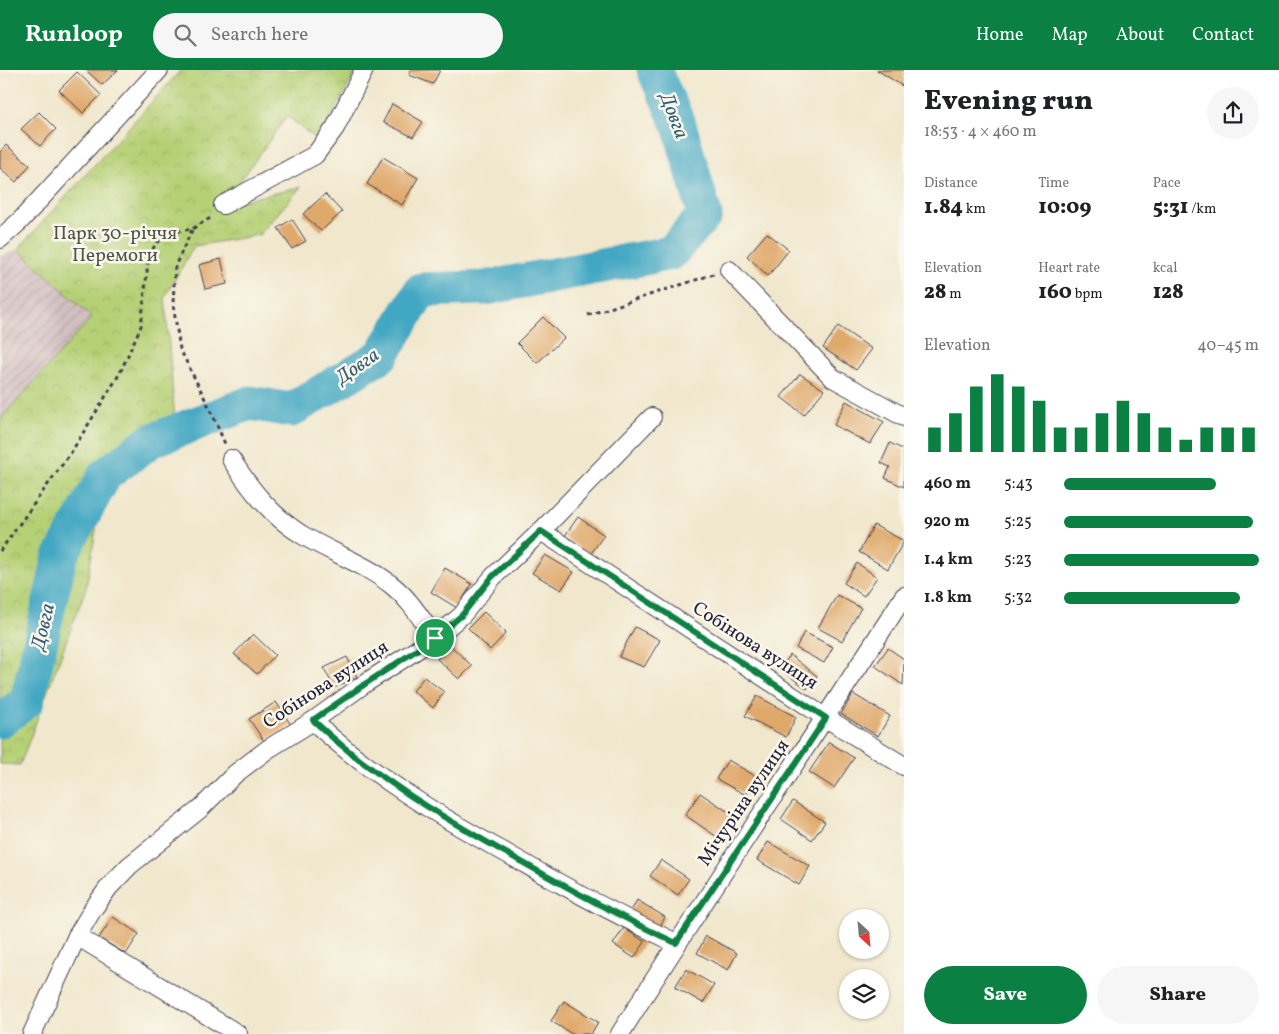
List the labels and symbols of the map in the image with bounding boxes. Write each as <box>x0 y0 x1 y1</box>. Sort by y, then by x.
water label: Довга <box>651 87 695 143</box>
park label: Парк 30-річчя Перемоги <box>53 221 177 269</box>
water label: Довга <box>329 342 385 393</box>
street label: Собінова вулиця <box>687 596 823 696</box>
water label: Довга <box>25 601 63 655</box>
pin <box>414 617 456 659</box>
street label: Собінова вулиця <box>258 635 394 735</box>
street label: Мічуріна вулиця <box>692 734 796 871</box>
north arrow <box>839 909 889 959</box>

